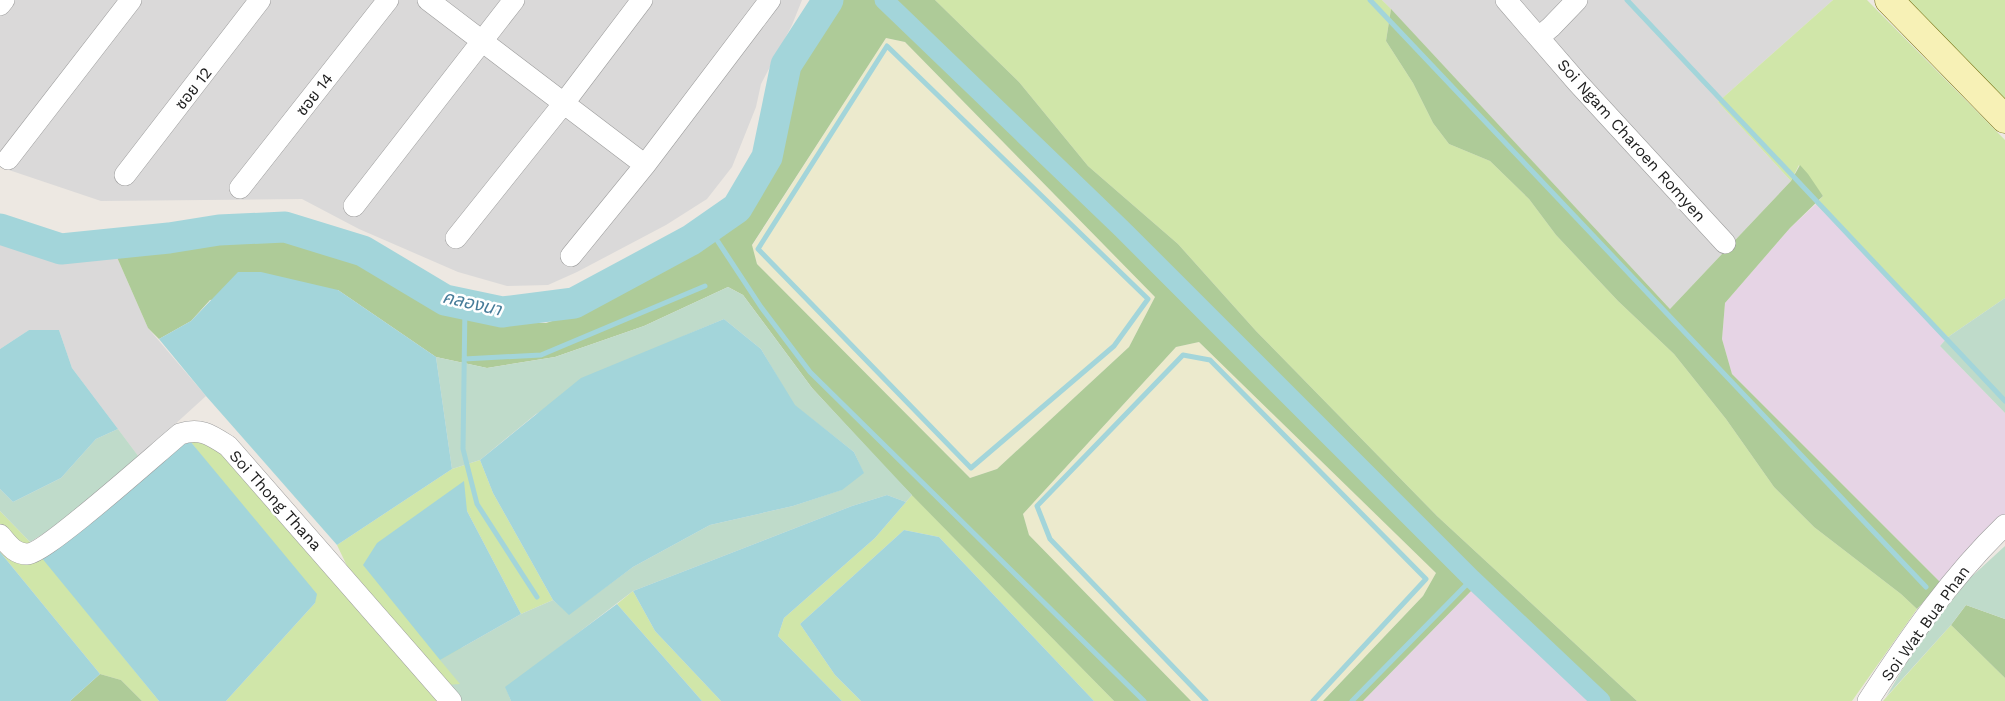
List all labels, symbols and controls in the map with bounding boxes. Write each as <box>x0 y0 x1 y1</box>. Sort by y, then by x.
street label: Soi Ngam Charoen Romyen <box>1554 55 1710 226</box>
street label: ซอย 12 <box>171 63 216 113</box>
street label: ซอย 14 <box>292 69 337 119</box>
water label: คลองนา <box>441 286 504 320</box>
street label: Soi Thong Thana <box>226 446 326 555</box>
street label: Soi Wat Bua Phan <box>1877 562 1974 685</box>

